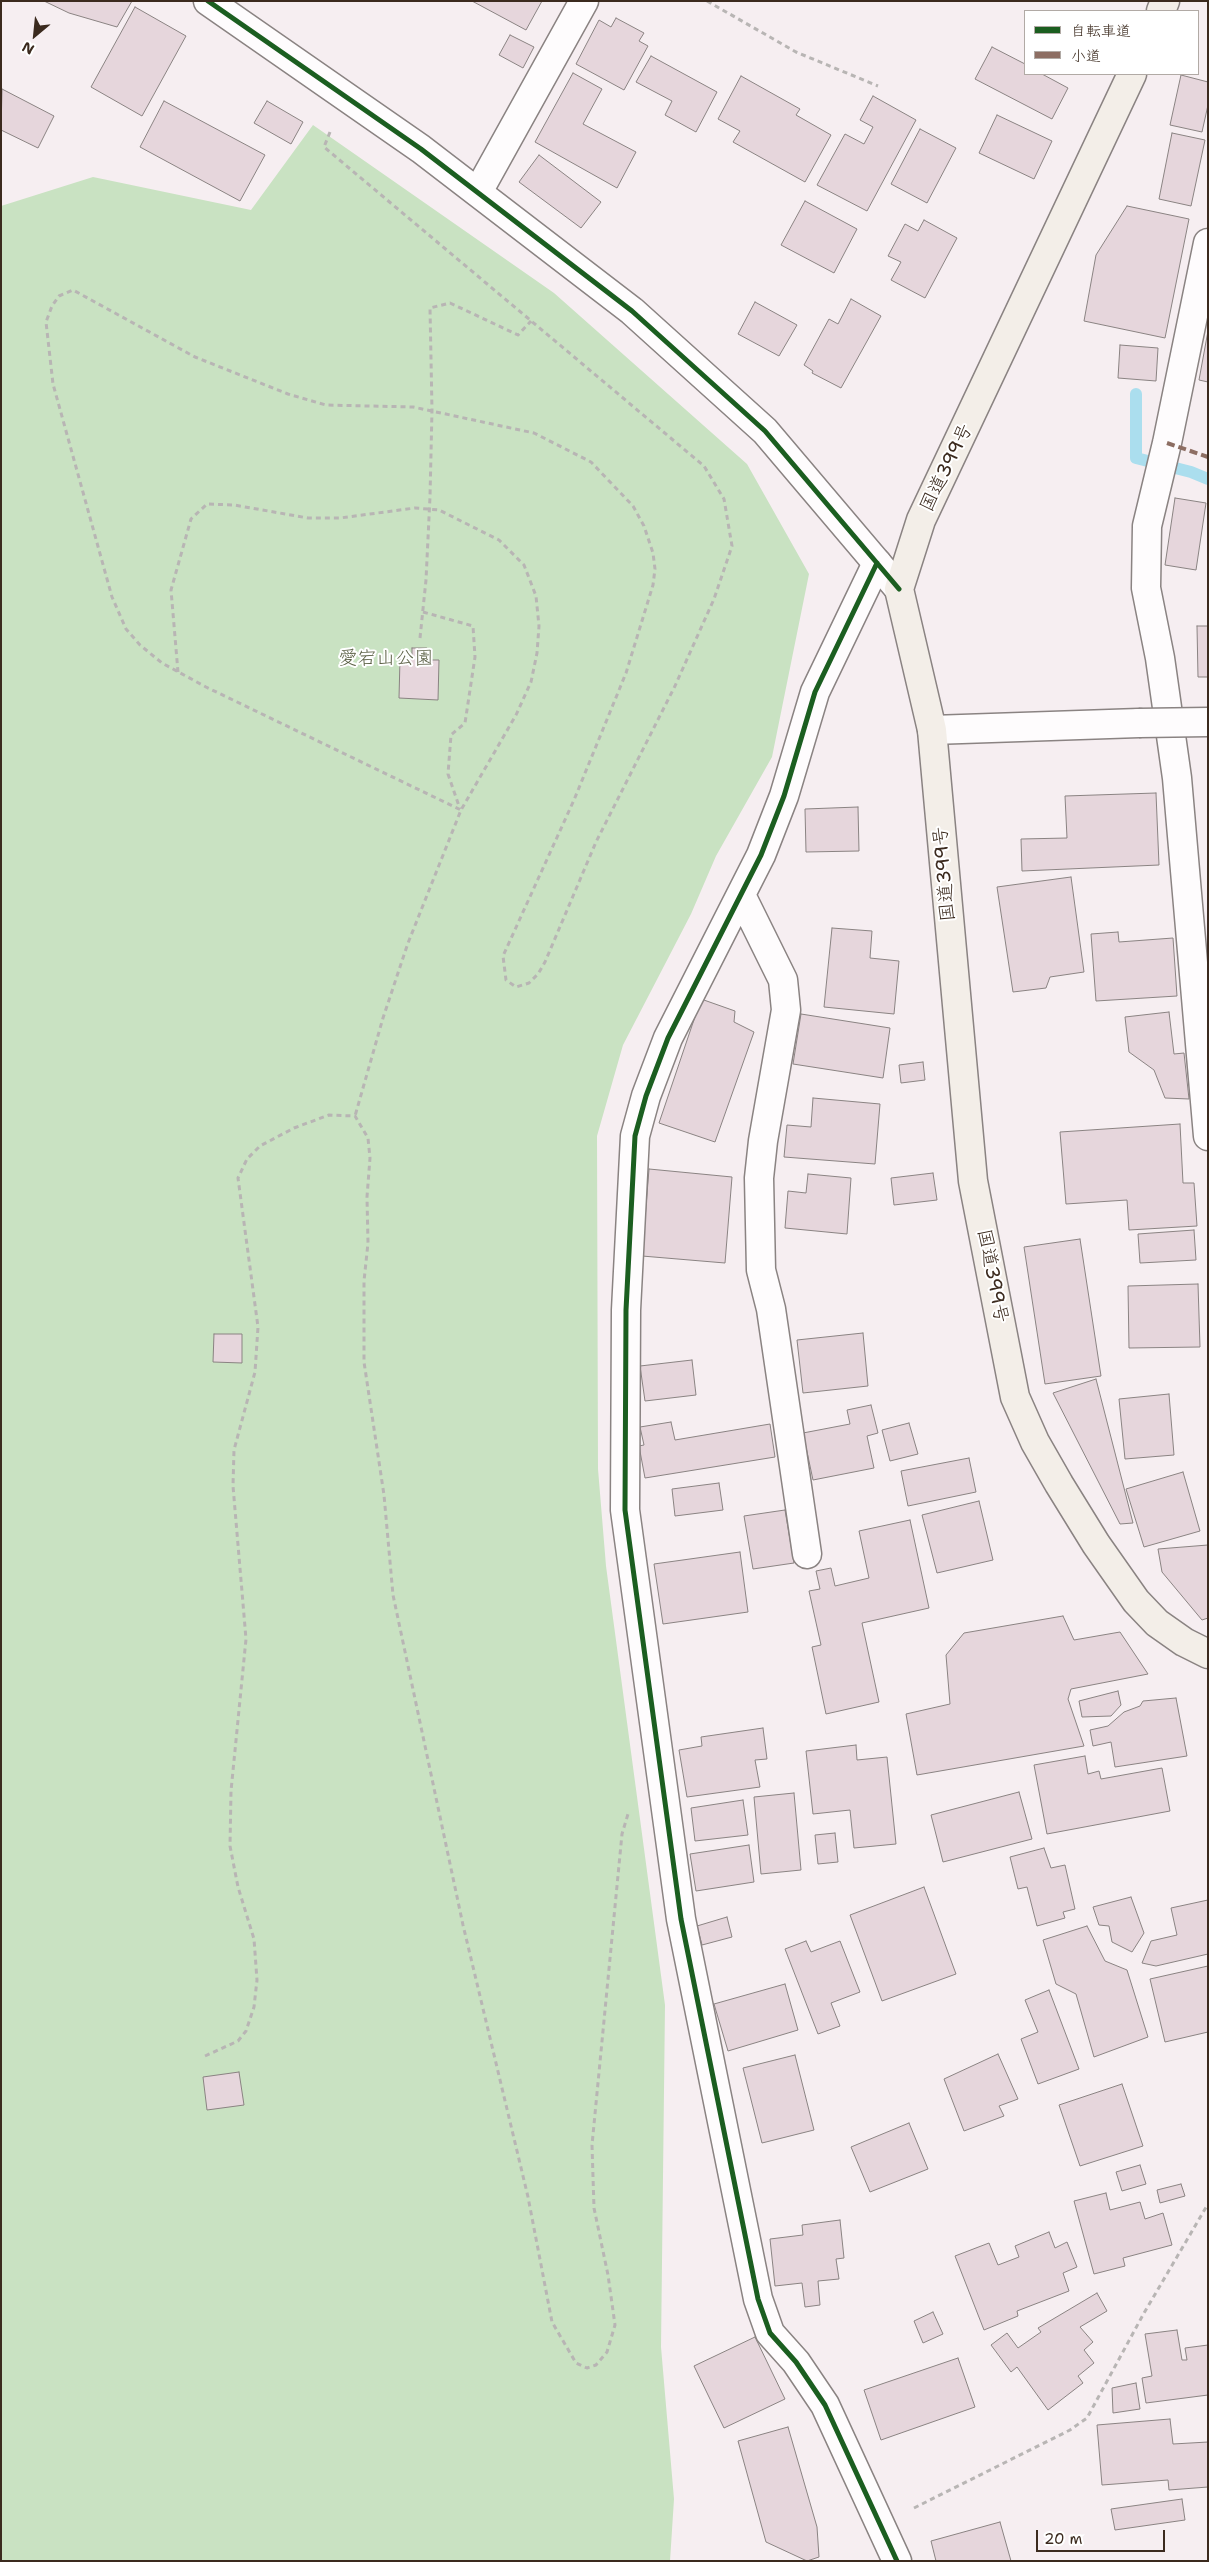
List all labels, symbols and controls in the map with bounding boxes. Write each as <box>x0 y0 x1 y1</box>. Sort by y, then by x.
north arrow <box>10 10 60 60</box>
legend <box>1024 10 1199 75</box>
text: 自転車道 <box>1071 21 1131 41</box>
text: N <box>19 38 37 59</box>
text: 小道 <box>1071 46 1101 66</box>
street label: 国道399号 <box>916 420 978 516</box>
park label: 愛宕山公園 <box>339 648 433 670</box>
street label: 国道399号 <box>929 826 961 922</box>
street label: 国道399号 <box>972 1227 1012 1325</box>
scale bar <box>1039 2520 1168 2552</box>
text: 20 m <box>1044 2529 1083 2549</box>

